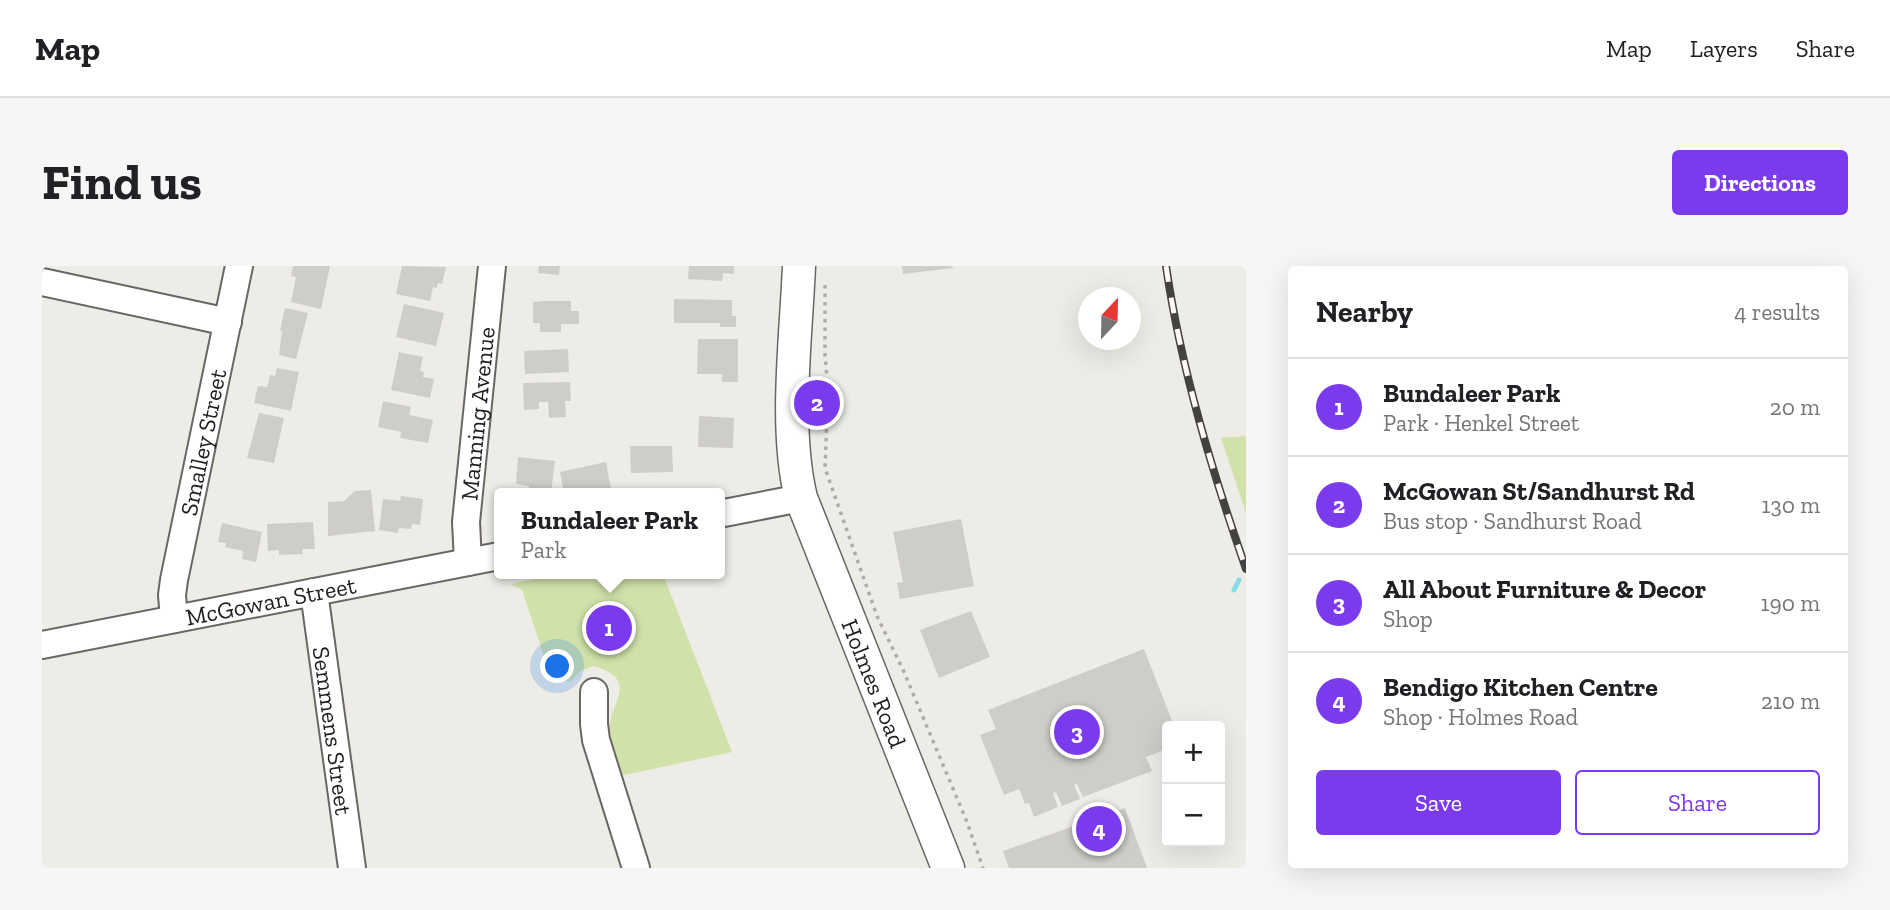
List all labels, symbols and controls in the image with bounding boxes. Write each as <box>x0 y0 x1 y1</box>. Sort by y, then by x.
text: Map <box>35 29 100 68</box>
text: Map <box>1606 34 1652 63</box>
text: Layers <box>1690 34 1758 63</box>
text: Share <box>1796 34 1855 63</box>
button: Directions <box>1672 150 1848 215</box>
text: Find us <box>42 153 202 212</box>
north arrow <box>1078 287 1141 350</box>
text: Nearby <box>1316 294 1413 330</box>
text: 4 results <box>1734 298 1820 326</box>
street label: Manning Avenue <box>454 325 500 502</box>
street label: Smalley Street <box>173 366 232 518</box>
pin: 2 <box>794 377 840 429</box>
text: Bundaleer Park <box>1383 377 1560 409</box>
text: 1 <box>1334 393 1344 421</box>
text: 20 m <box>1770 393 1820 421</box>
text: Park · Henkel Street <box>1383 409 1579 437</box>
text: McGowan St/Sandhurst Rd <box>1383 475 1695 507</box>
popup <box>494 488 725 579</box>
text: 2 <box>1333 491 1345 519</box>
text: 130 m <box>1762 491 1820 519</box>
text: Bundaleer Park <box>521 504 698 536</box>
text: Bus stop · Sandhurst Road <box>1383 507 1642 535</box>
text: Park <box>521 536 566 564</box>
street label: McGowan Street <box>183 570 358 631</box>
text: All About Furniture & Decor <box>1383 573 1706 605</box>
text: 3 <box>1333 589 1345 617</box>
text: 190 m <box>1761 589 1820 617</box>
pin: 1 <box>586 602 632 654</box>
text: Shop <box>1383 605 1433 633</box>
street label: Holmes Road <box>836 615 913 752</box>
street label: Semmens Street <box>307 645 359 817</box>
your location <box>540 649 574 683</box>
text: Bendigo Kitchen Centre <box>1383 671 1658 703</box>
text: 4 <box>1332 687 1346 715</box>
text: 210 m <box>1761 687 1820 715</box>
text: Shop · Holmes Road <box>1383 703 1578 731</box>
pin: 3 <box>1054 706 1100 758</box>
map controls <box>1162 721 1225 847</box>
button: + <box>1162 721 1225 784</box>
button: Save <box>1316 770 1561 835</box>
button: Share <box>1575 770 1820 835</box>
button: − <box>1162 784 1225 847</box>
pin: 4 <box>1076 803 1122 855</box>

